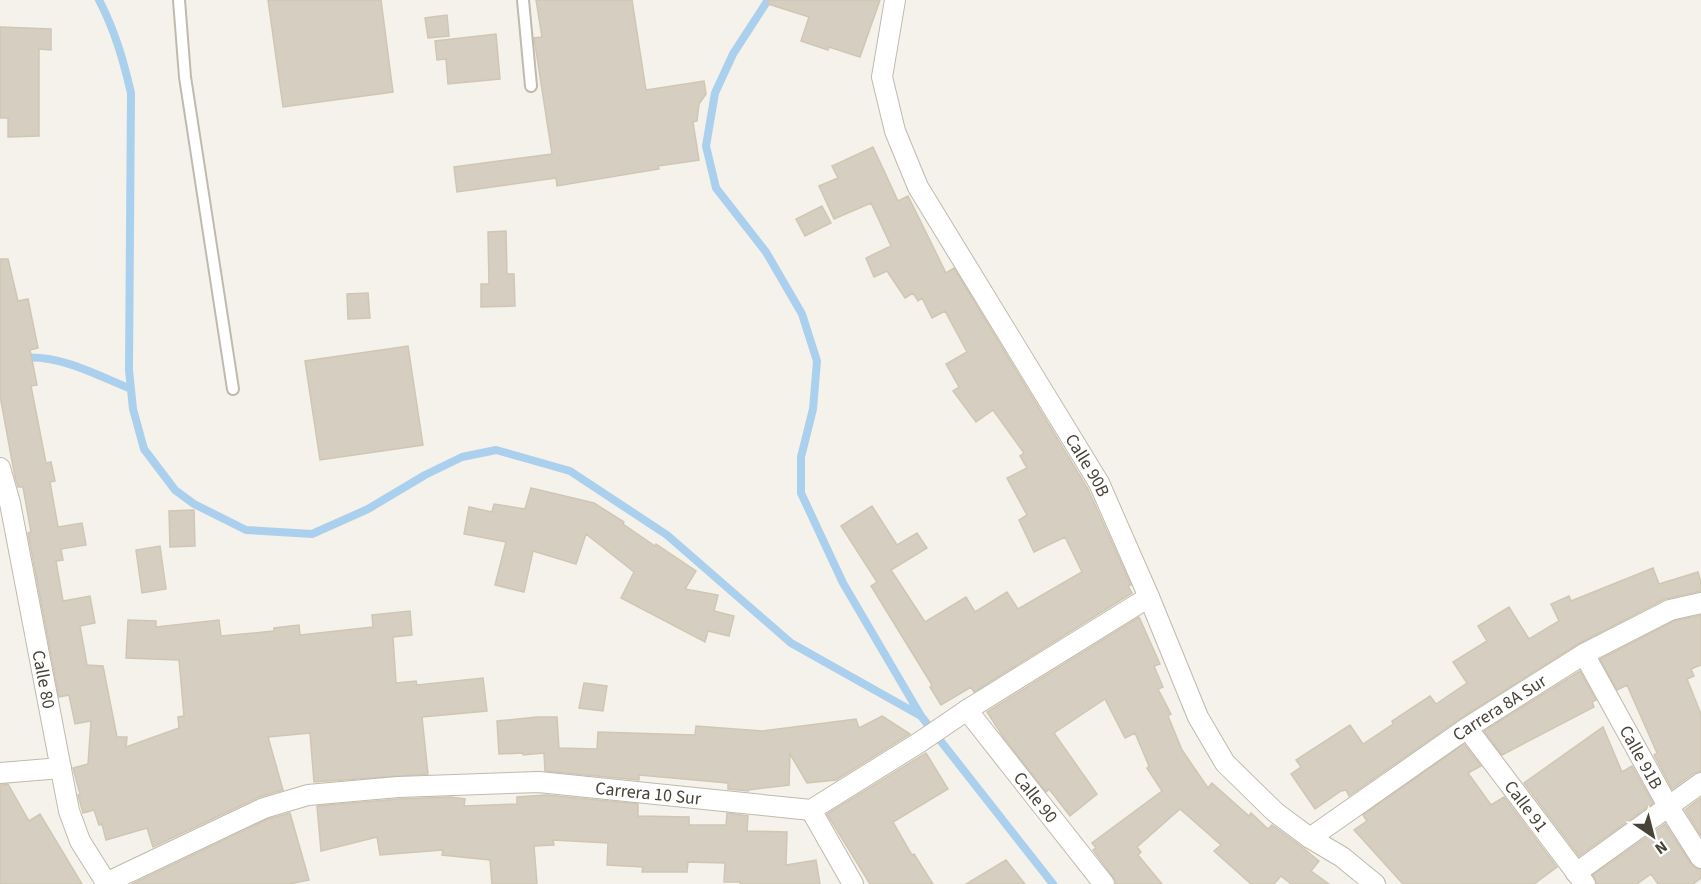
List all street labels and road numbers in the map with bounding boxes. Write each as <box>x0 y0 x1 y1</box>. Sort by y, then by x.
street label: Calle 90B <box>1059 429 1115 501</box>
street label: Calle 80 <box>25 648 61 711</box>
street label: Carrera 8A Sur <box>1448 668 1552 747</box>
street label: Calle 91B <box>1613 721 1668 794</box>
street label: Calle 90 <box>1007 767 1063 828</box>
street label: Calle 91 <box>1498 775 1553 838</box>
street label: Carrera 10 Sur <box>594 776 703 812</box>

